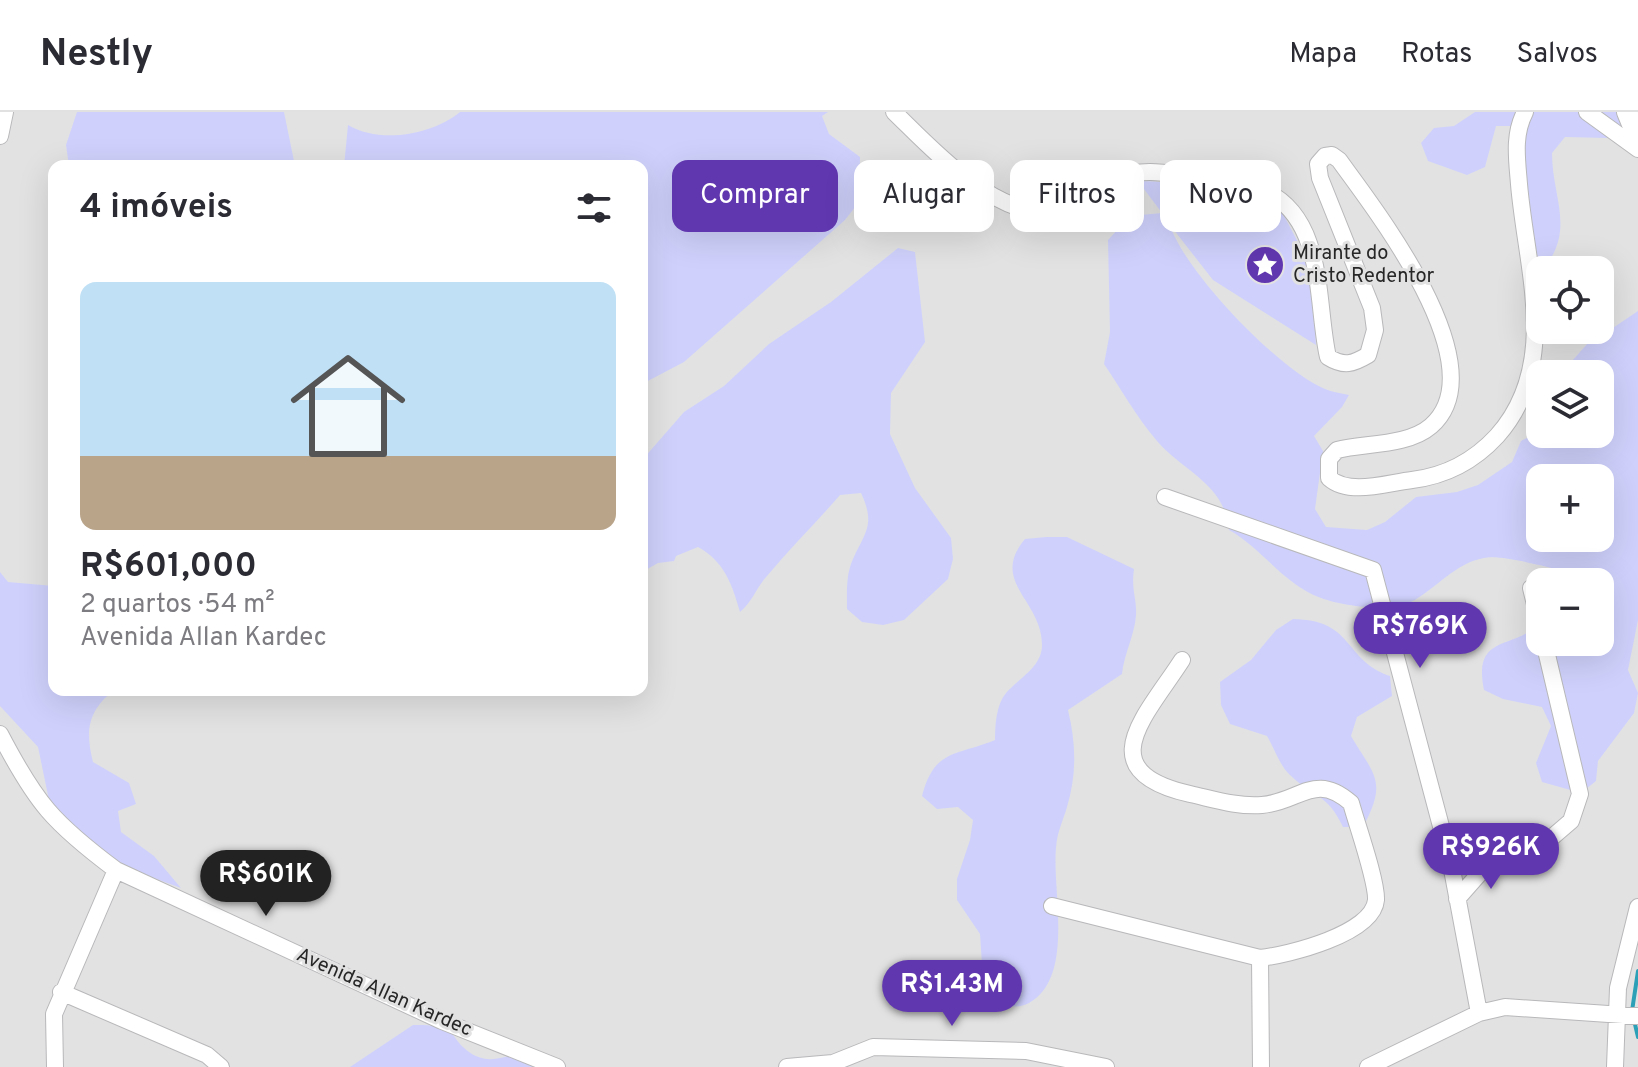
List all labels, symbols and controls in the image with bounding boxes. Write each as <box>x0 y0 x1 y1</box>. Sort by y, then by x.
text: Nestly <box>40 31 153 80</box>
text: Mapa <box>1289 37 1357 73</box>
text: Rotas <box>1401 37 1472 73</box>
text: Salvos <box>1516 37 1598 73</box>
chip: Comprar <box>672 160 838 232</box>
chip: Alugar <box>854 160 994 232</box>
chip: Filtros <box>1010 160 1144 232</box>
chip: Novo <box>1160 160 1281 232</box>
icon: filters <box>572 186 616 230</box>
text: 4 imóveis <box>80 187 233 230</box>
place label: Mirante do Cristo Redentor <box>1293 241 1435 290</box>
place icon: Mirante do Cristo Redentor <box>1244 244 1286 286</box>
map controls <box>1526 256 1614 656</box>
button: locate <box>1526 256 1614 344</box>
icon: home <box>276 334 420 478</box>
button: layers <box>1526 360 1614 448</box>
button: + <box>1526 464 1614 552</box>
text: R$601,000 <box>80 546 257 589</box>
button: − <box>1526 568 1614 656</box>
text: 2 quartos · 54 m² <box>80 589 275 622</box>
pin: R$769K <box>1355 602 1485 670</box>
text: R$769K <box>1372 611 1468 644</box>
text: Avenida Allan Kardec <box>80 622 327 655</box>
pin: R$926K <box>1426 823 1556 891</box>
text: R$926K <box>1441 832 1541 865</box>
pin: R$601K <box>201 850 331 918</box>
text: R$601K <box>218 859 314 892</box>
street label: Avenida Allan Kardec <box>292 943 476 1043</box>
pin: R$1.43M <box>878 960 1026 1028</box>
text: R$1.43M <box>900 969 1004 1002</box>

